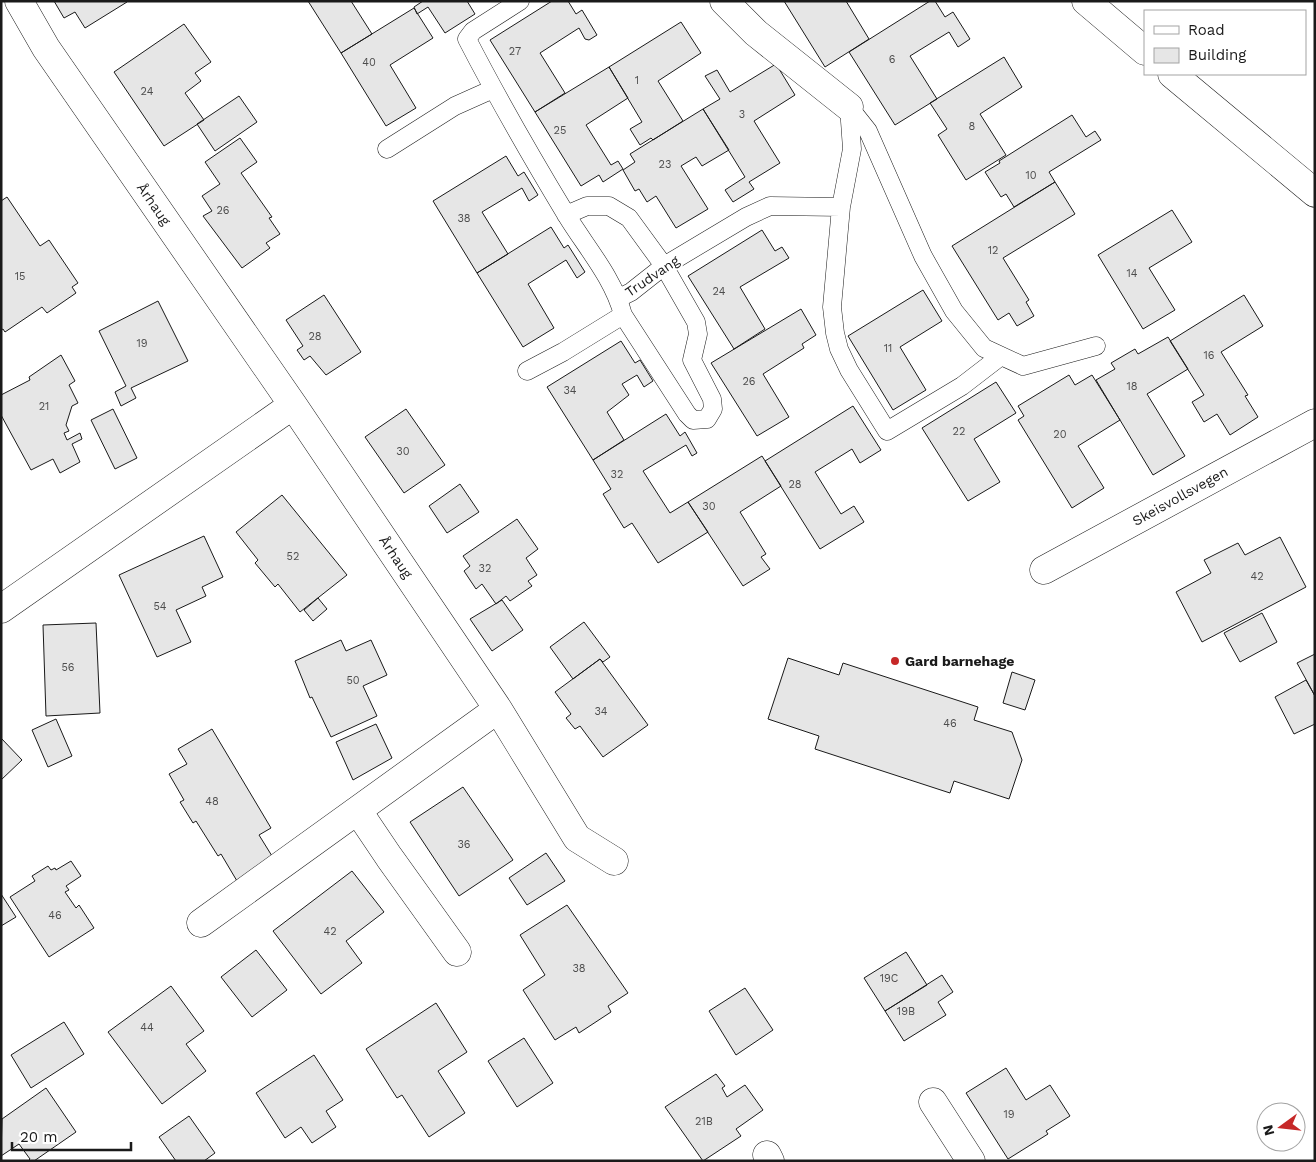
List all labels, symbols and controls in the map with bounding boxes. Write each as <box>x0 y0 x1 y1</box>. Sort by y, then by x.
legend <box>1144 10 1306 75</box>
text: Road <box>1188 21 1225 39</box>
house number: 27 <box>509 45 521 58</box>
text: Building <box>1188 46 1246 64</box>
house number: 6 <box>889 53 896 66</box>
house number: 40 <box>362 56 376 69</box>
house number: 1 <box>635 74 639 87</box>
house number: 24 <box>141 85 154 98</box>
house number: 3 <box>739 108 745 121</box>
house number: 8 <box>969 120 976 133</box>
house number: 25 <box>554 124 566 137</box>
house number: 23 <box>659 158 671 171</box>
house number: 10 <box>1025 169 1037 182</box>
street label: Århaug <box>134 180 175 229</box>
house number: 26 <box>216 204 230 217</box>
house number: 38 <box>457 212 471 225</box>
house number: 12 <box>988 244 998 257</box>
street label: Trudvang <box>622 252 683 300</box>
house number: 14 <box>1126 267 1138 280</box>
house number: 15 <box>15 270 25 283</box>
house number: 24 <box>713 285 726 298</box>
house number: 28 <box>308 330 322 343</box>
house number: 19 <box>136 337 148 350</box>
house number: 11 <box>884 342 892 355</box>
house number: 16 <box>1204 349 1215 362</box>
house number: 26 <box>742 375 756 388</box>
house number: 18 <box>1126 380 1138 393</box>
house number: 34 <box>563 384 577 397</box>
house number: 21 <box>39 400 49 413</box>
house number: 22 <box>953 425 965 438</box>
house number: 20 <box>1053 428 1067 441</box>
house number: 30 <box>396 445 410 458</box>
street label: Skeisvollsvegen <box>1129 463 1231 529</box>
house number: 32 <box>611 468 623 481</box>
house number: 28 <box>788 478 802 491</box>
house number: 30 <box>702 500 716 513</box>
street label: Århaug <box>376 533 416 582</box>
house number: 52 <box>287 550 299 563</box>
house number: 32 <box>479 562 491 575</box>
house number: 42 <box>1250 570 1264 583</box>
house number: 54 <box>153 600 167 613</box>
place label: Gard barnehage <box>905 653 1014 669</box>
marker: Gard barnehage <box>889 655 901 667</box>
house number: 56 <box>61 661 75 674</box>
house number: 50 <box>346 674 360 687</box>
house number: 34 <box>594 705 608 718</box>
house number: 46 <box>943 717 957 730</box>
house number: 48 <box>205 795 219 808</box>
house number: 36 <box>457 838 471 851</box>
house number: 46 <box>48 909 62 922</box>
house number: 42 <box>323 925 337 938</box>
house number: 38 <box>572 962 586 975</box>
house number: 19C <box>880 972 899 985</box>
house number: 19B <box>897 1005 915 1018</box>
house number: 44 <box>140 1021 154 1034</box>
north arrow <box>1256 1102 1306 1152</box>
house number: 19 <box>1003 1108 1015 1121</box>
house number: 21B <box>695 1115 713 1128</box>
scale bar <box>12 1120 131 1152</box>
text: N <box>1259 1123 1278 1137</box>
text: 20 m <box>20 1128 58 1146</box>

